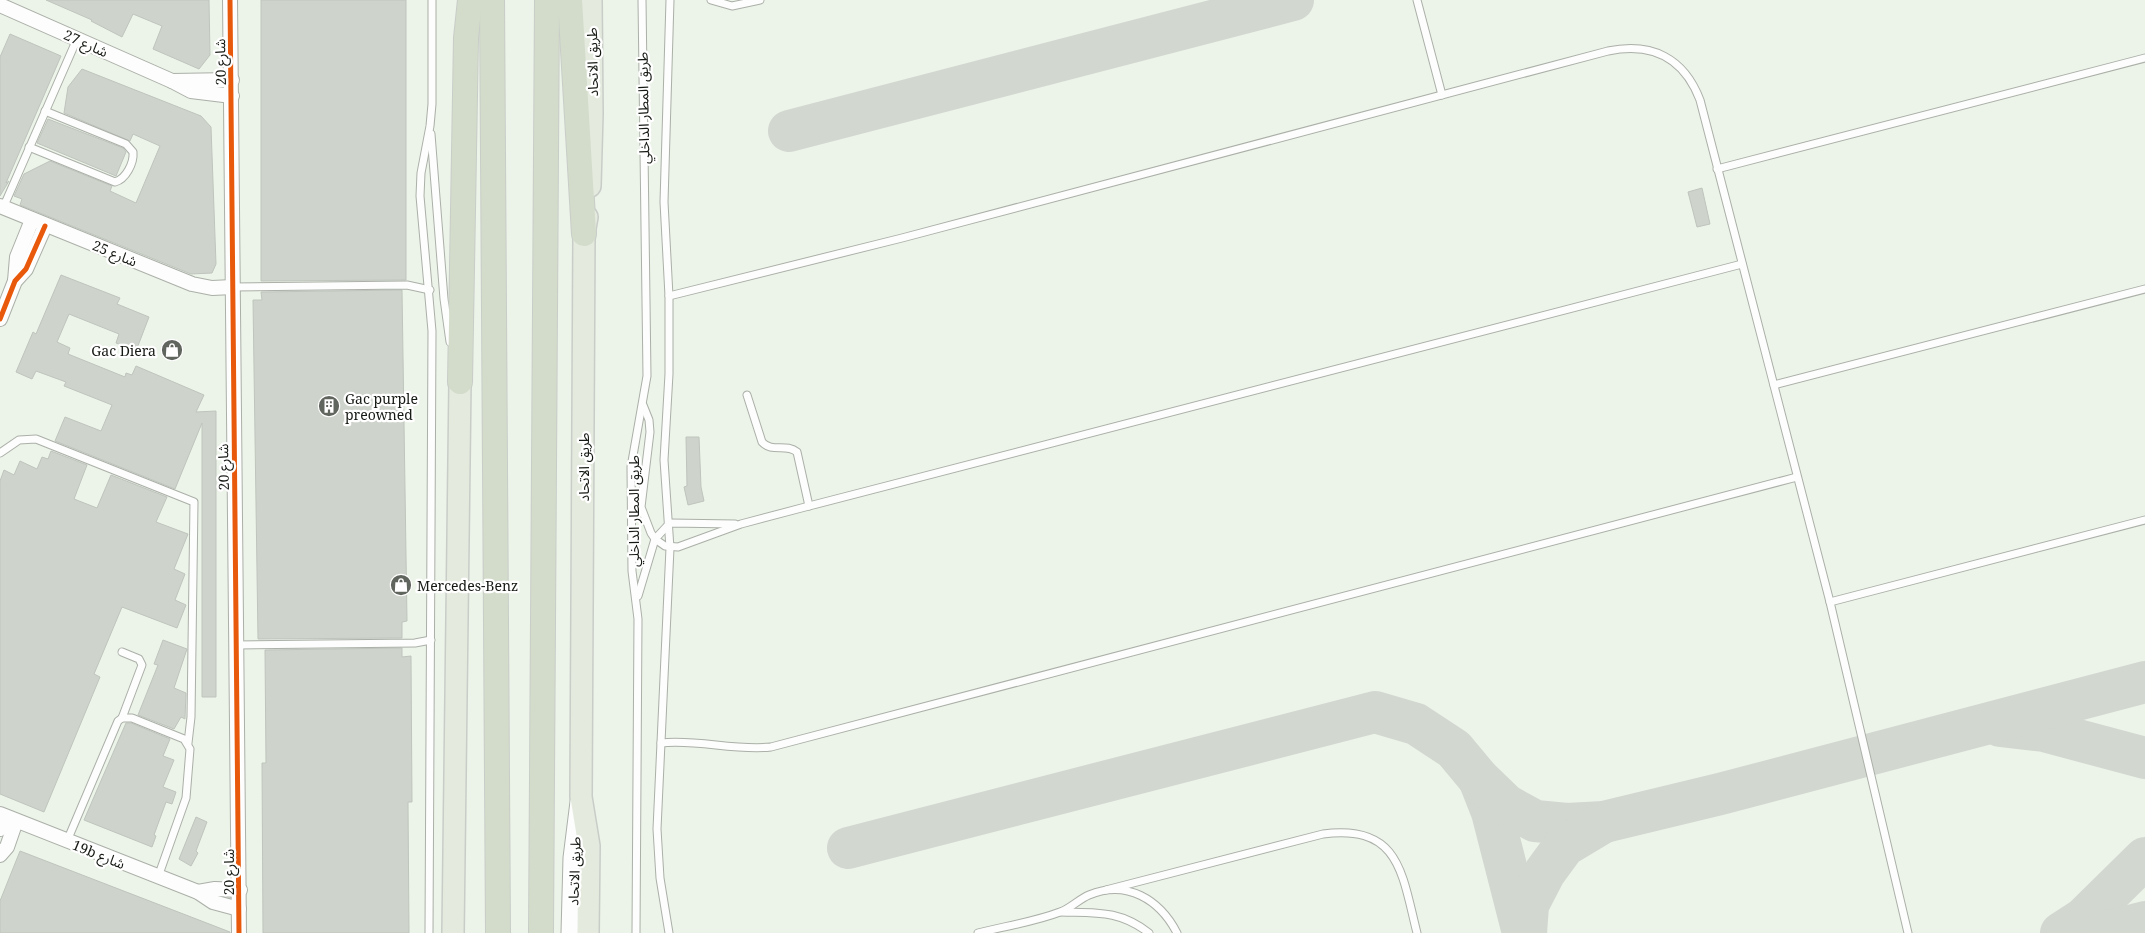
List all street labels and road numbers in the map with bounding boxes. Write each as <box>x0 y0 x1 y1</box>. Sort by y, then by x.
street label: شارع 27 <box>60 25 111 63</box>
street label: طريق الاتحاد <box>582 27 603 97</box>
street label: شارع 20 <box>210 38 232 85</box>
street label: طريق المطار الداخلي <box>633 52 656 164</box>
street label: شارع 25 <box>89 235 140 272</box>
street label: طريق الاتحاد <box>574 432 594 502</box>
street label: شارع 20 <box>213 443 235 490</box>
street label: طريق المطار الداخلي <box>624 455 645 567</box>
street label: 19b شارع <box>69 835 128 875</box>
street label: طريق الاتحاد <box>563 836 586 906</box>
street label: شارع 20 <box>219 849 240 895</box>

